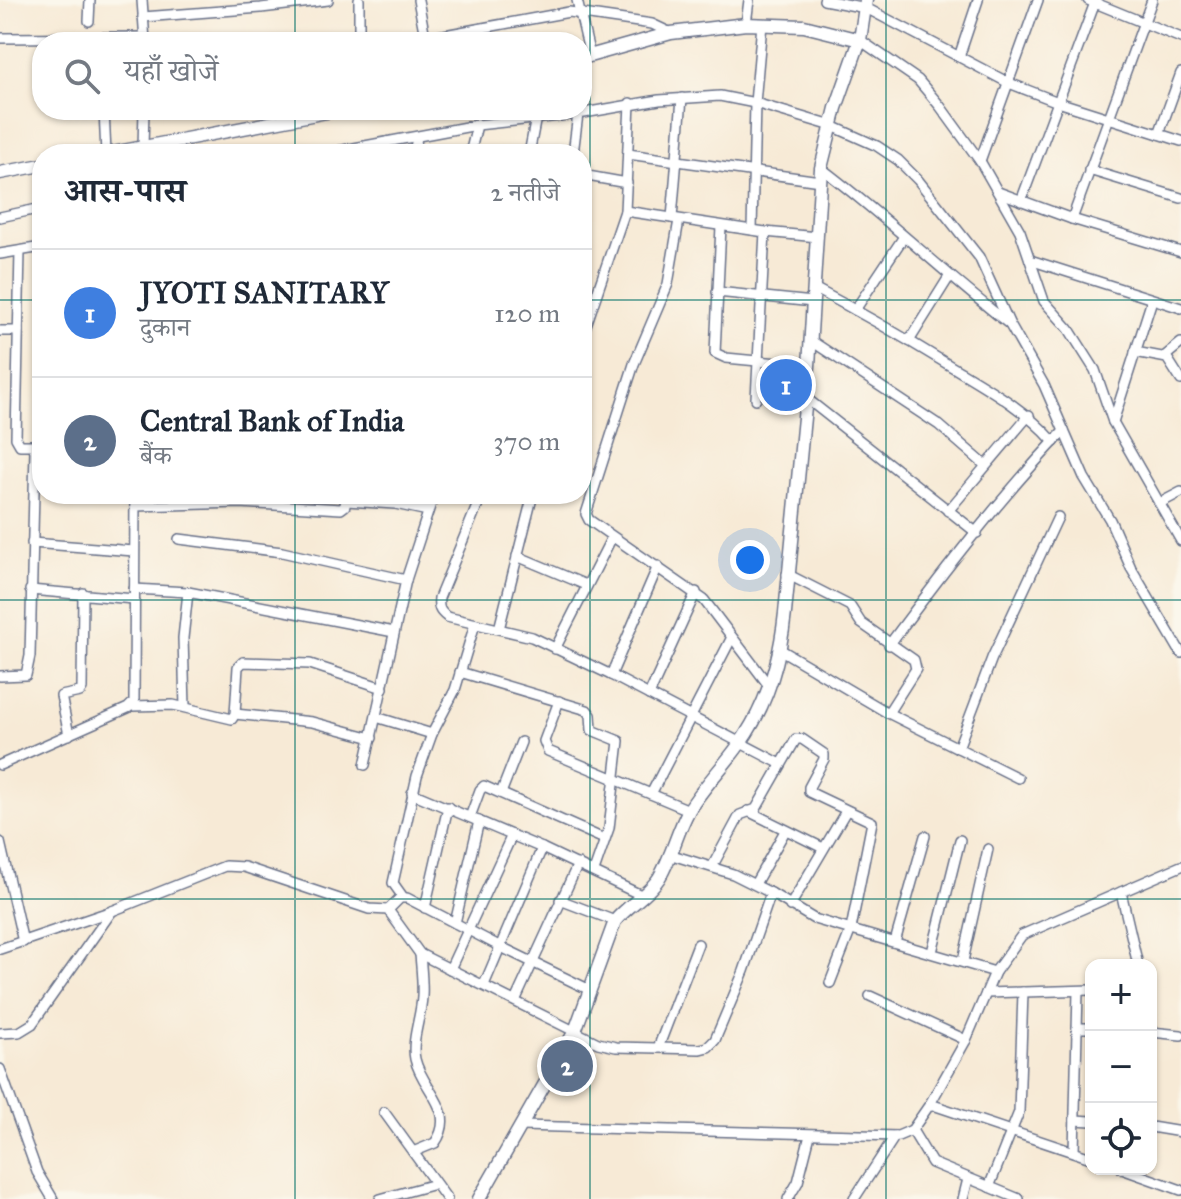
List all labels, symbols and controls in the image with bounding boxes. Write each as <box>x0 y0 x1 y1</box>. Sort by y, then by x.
search box <box>32 32 592 120</box>
text: यहाँ खोजें <box>124 53 218 89</box>
icon: search <box>60 54 104 98</box>
text: आस-पास <box>64 170 186 211</box>
text: 2 नतीजे <box>490 176 560 208</box>
text: JYOTI SANITARY <box>140 275 389 311</box>
text: 1 <box>85 297 95 329</box>
text: 120 m <box>494 297 560 329</box>
text: दुकान <box>140 311 190 343</box>
pin: 1 <box>760 355 812 415</box>
text: Central Bank of India <box>140 403 404 439</box>
text: 2 <box>84 425 96 457</box>
text: 370 m <box>493 425 560 457</box>
text: बैंक <box>140 439 172 471</box>
your location <box>730 540 770 580</box>
map controls <box>1085 959 1157 1175</box>
button: + <box>1085 959 1157 1031</box>
button: − <box>1085 1031 1157 1103</box>
pin: 2 <box>541 1036 593 1096</box>
button: locate <box>1085 1103 1157 1175</box>

